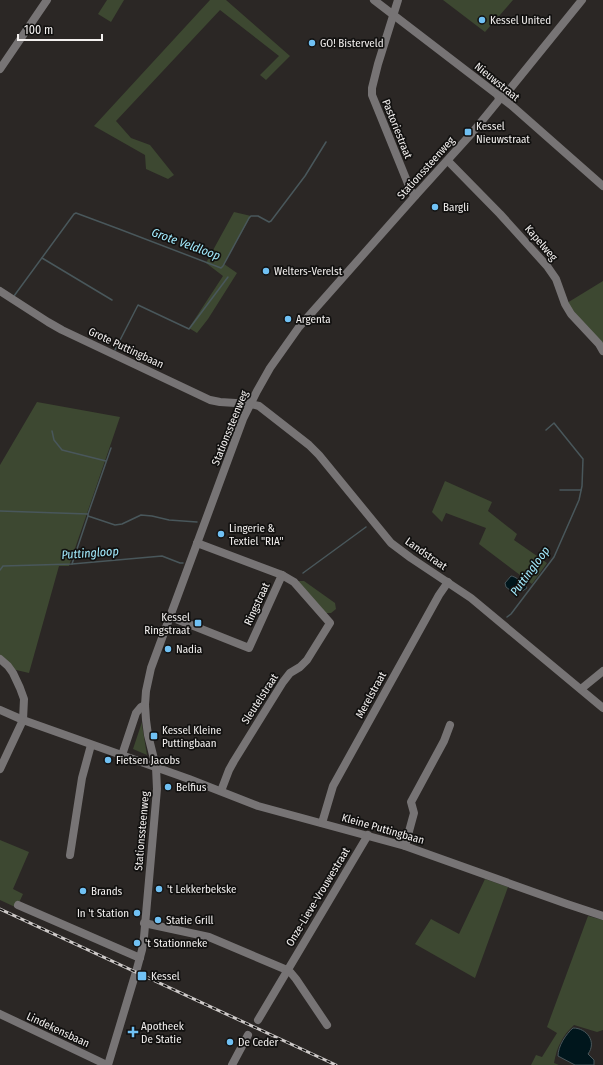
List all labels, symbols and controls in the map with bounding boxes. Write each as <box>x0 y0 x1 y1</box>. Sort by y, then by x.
place label: Kessel United <box>490 14 551 27</box>
marker: Kessel United <box>477 15 487 25</box>
scale bar <box>18 16 102 42</box>
text: 100 m <box>24 23 53 37</box>
place label: GO! Bisterveld <box>320 37 384 50</box>
marker: GO! Bisterveld <box>307 38 317 48</box>
street label: Nieuwstraat <box>472 60 522 104</box>
street label: Pastoriestraat <box>379 98 415 161</box>
place label: Kessel Nieuwstraat <box>476 120 530 146</box>
marker: Kessel Nieuwstraat <box>463 127 473 137</box>
street label: Stationssteenweg <box>395 133 458 202</box>
place label: Bargli <box>443 201 469 214</box>
marker: Bargli <box>430 202 440 212</box>
street label: Kapelweg <box>522 222 561 264</box>
water label: Grote Veldloop <box>150 225 222 263</box>
place label: Welters-Verelst <box>274 265 343 278</box>
marker: Welters-Verelst <box>261 266 271 276</box>
place label: Argenta <box>296 313 331 326</box>
marker: Argenta <box>283 314 293 324</box>
street label: Grote Puttingbaan <box>86 325 166 371</box>
street label: Stationssteenweg <box>209 388 251 467</box>
place label: Lingerie & Textiel "RIA" <box>229 522 284 548</box>
marker: Lingerie & Textiel "RIA" <box>216 529 226 539</box>
street label: Landstraat <box>403 535 450 573</box>
water label: Puttingloop <box>61 544 119 562</box>
water label: Puttingloop <box>507 544 553 598</box>
street label: Ringstraat <box>241 580 273 627</box>
place label: Kessel Ringstraat <box>144 611 190 637</box>
marker: Kessel Ringstraat <box>193 618 203 628</box>
place label: Nadia <box>176 643 202 656</box>
marker: Nadia <box>163 644 173 654</box>
street label: Merelstraat <box>353 669 389 721</box>
street label: Sleutelstraat <box>239 671 281 727</box>
place label: Kessel Kleine Puttingbaan <box>162 724 221 750</box>
marker: Kessel Kleine Puttingbaan <box>149 731 159 741</box>
place label: Fietsen Jacobs <box>116 754 180 767</box>
marker: Fietsen Jacobs <box>103 755 113 765</box>
place label: Belfius <box>176 781 207 794</box>
marker: Belfius <box>163 782 173 792</box>
street label: Stationssteenweg <box>132 790 152 871</box>
street label: Kleine Puttingbaan <box>340 811 426 847</box>
street label: Onze-Lieve-Vrouwestraat <box>283 845 353 949</box>
place label: 't Lekkerbekske <box>167 883 237 896</box>
marker: 't Lekkerbekske <box>154 884 164 894</box>
place label: Brands <box>91 885 123 898</box>
marker: Brands <box>78 886 88 896</box>
place label: In 't Station <box>77 907 129 920</box>
marker: In 't Station <box>132 908 142 918</box>
place label: Statie Grill <box>166 914 214 927</box>
marker: Statie Grill <box>153 915 163 925</box>
place label: 't Stationneke <box>145 937 208 950</box>
marker: 't Stationneke <box>132 938 142 948</box>
marker: Kessel <box>136 970 148 982</box>
place label: Kessel <box>151 970 180 983</box>
street label: Lindekensbaan <box>24 1010 92 1050</box>
place label: Apotheek De Statie <box>141 1020 185 1046</box>
marker: Apotheek De Statie <box>128 1027 138 1037</box>
place label: De Ceder <box>238 1036 279 1049</box>
marker: De Ceder <box>225 1037 235 1047</box>

